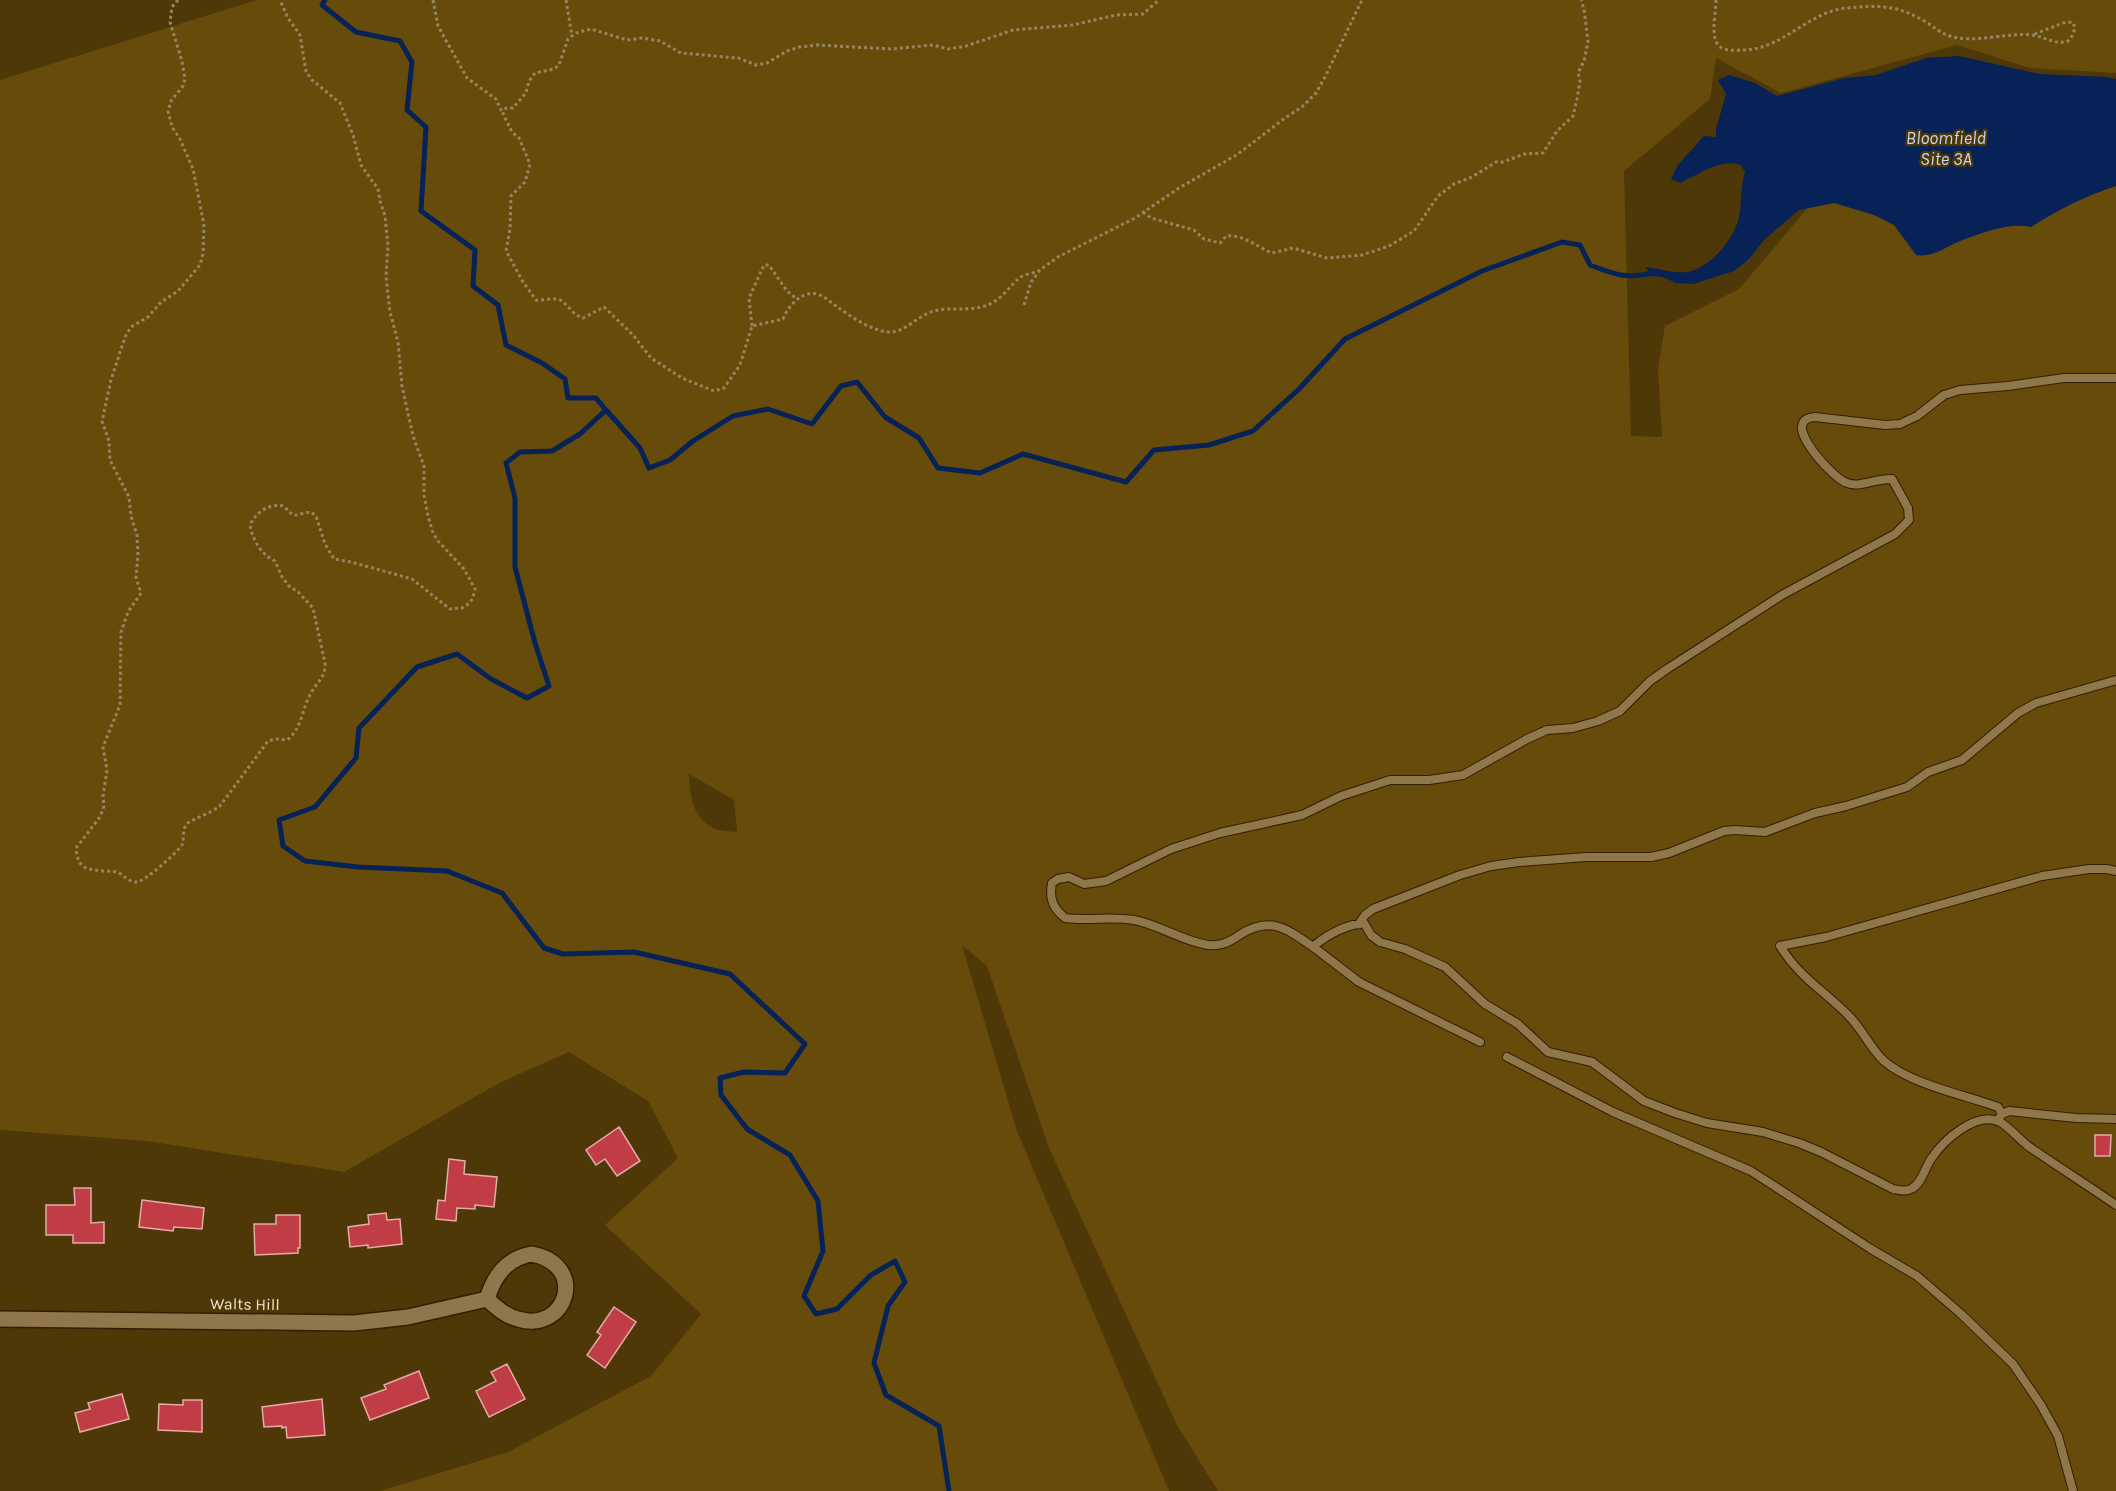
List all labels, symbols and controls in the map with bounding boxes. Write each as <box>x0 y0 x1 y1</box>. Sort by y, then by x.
water label: Bloomfield Site 3A <box>1906 127 1987 170</box>
street label: Walts Hill <box>210 1294 280 1314</box>

